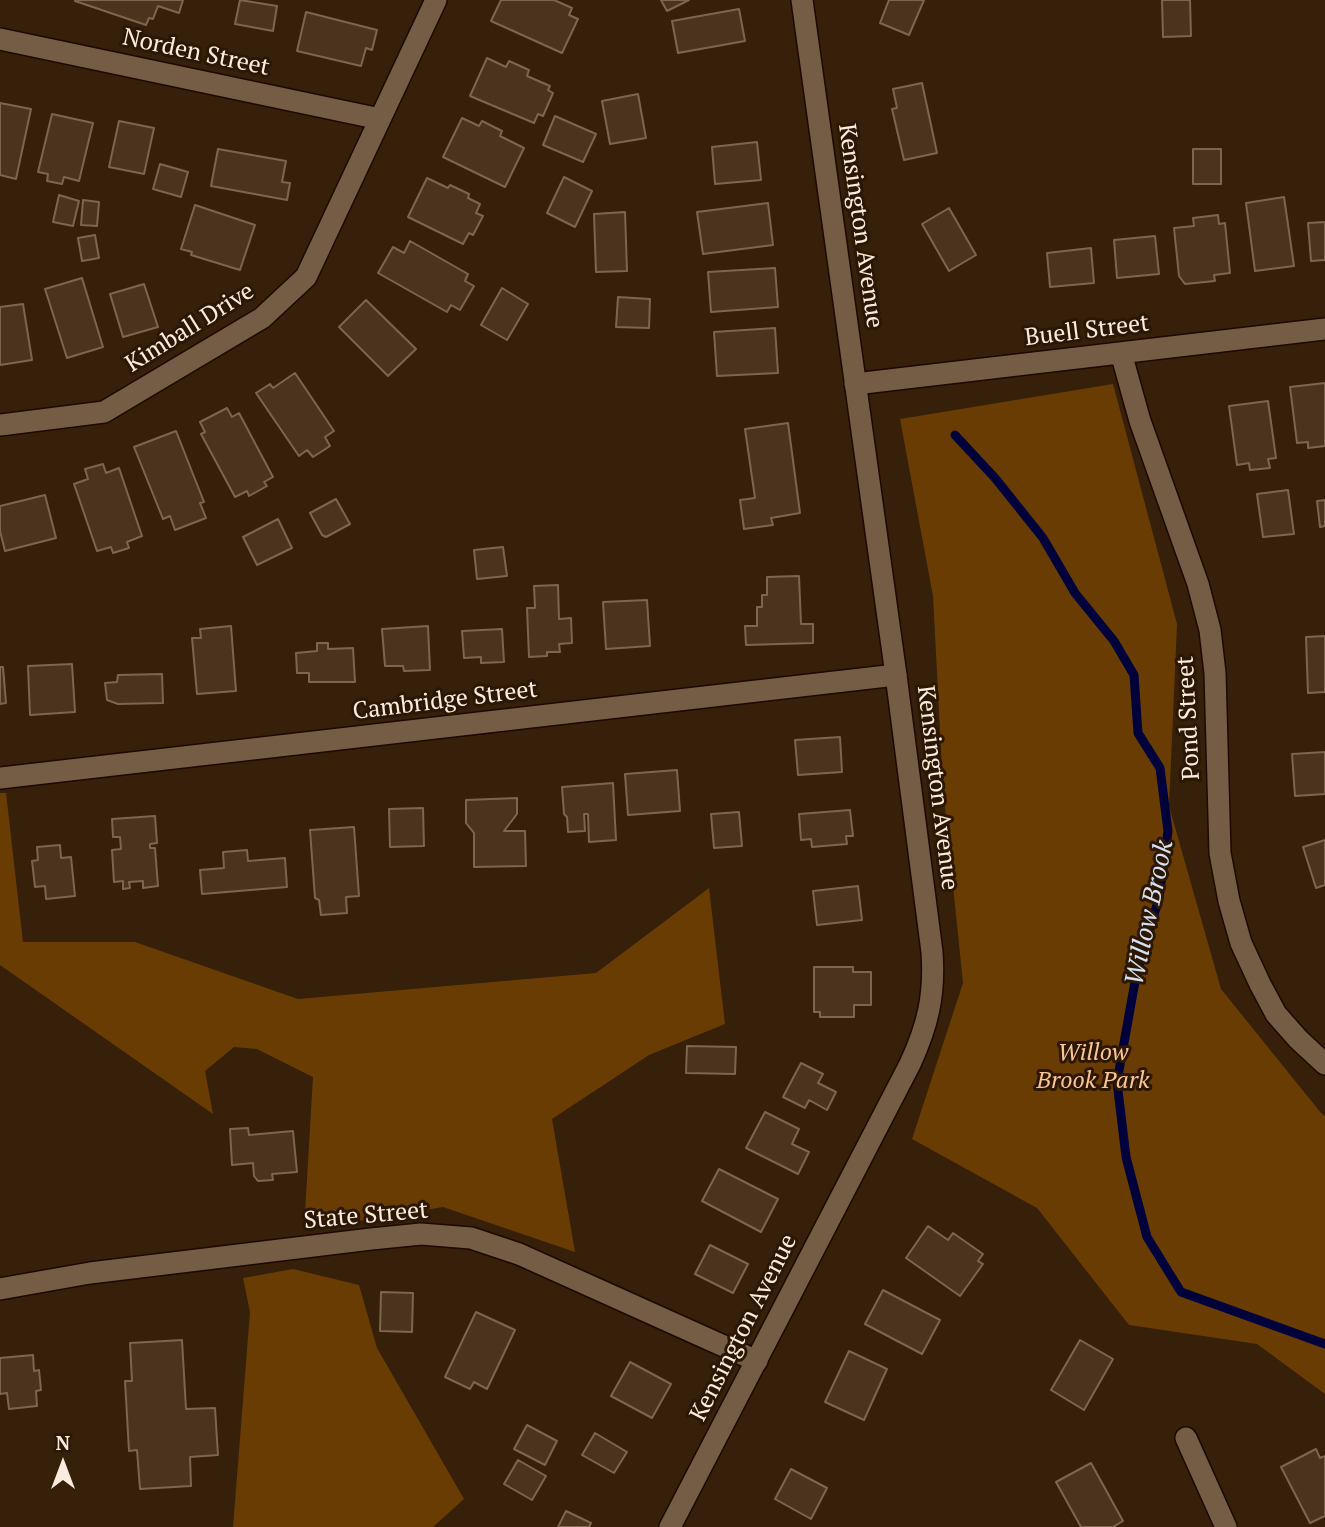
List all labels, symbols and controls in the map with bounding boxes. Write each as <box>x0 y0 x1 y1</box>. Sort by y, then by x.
street label: Norden Street <box>120 23 272 83</box>
street label: Kensington Avenue <box>831 122 889 330</box>
street label: Kimball Drive <box>120 277 260 379</box>
street label: Buell Street <box>1023 309 1151 353</box>
street label: Pond Street <box>1171 655 1207 781</box>
street label: Cambridge Street <box>351 675 539 727</box>
street label: Kensington Avenue <box>910 684 964 892</box>
water label: Willow Brook <box>1119 837 1181 989</box>
park label: Willow Brook Park <box>1037 1039 1149 1095</box>
street label: State Street <box>303 1196 429 1236</box>
street label: Kensington Avenue <box>684 1230 804 1426</box>
north arrow <box>28 1429 98 1499</box>
text: N <box>56 1430 70 1455</box>

